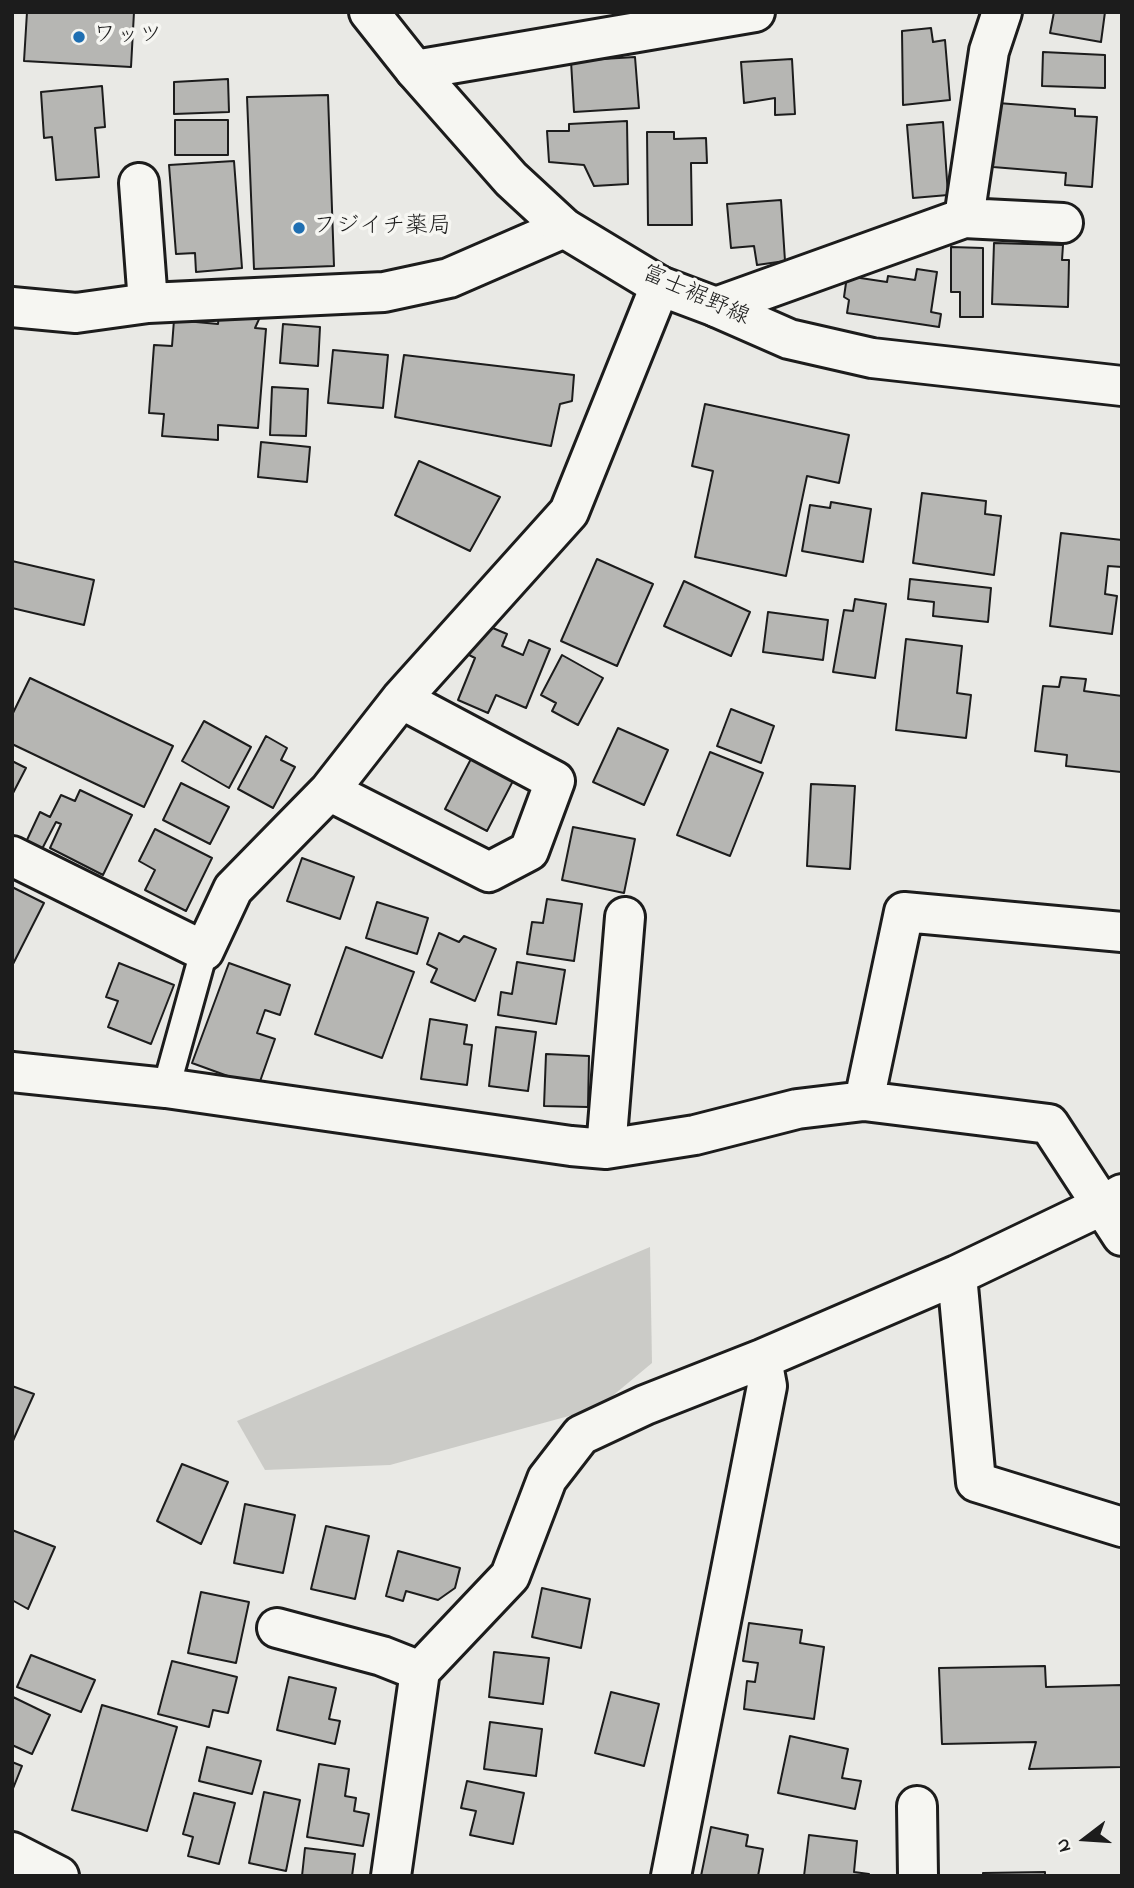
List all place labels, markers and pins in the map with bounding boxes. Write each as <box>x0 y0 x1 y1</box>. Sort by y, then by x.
place label: ワッツ <box>93 23 162 51</box>
marker: ワッツ <box>71 29 87 45</box>
place label: フジイチ薬局 <box>313 214 451 242</box>
marker: フジイチ薬局 <box>291 220 307 236</box>

